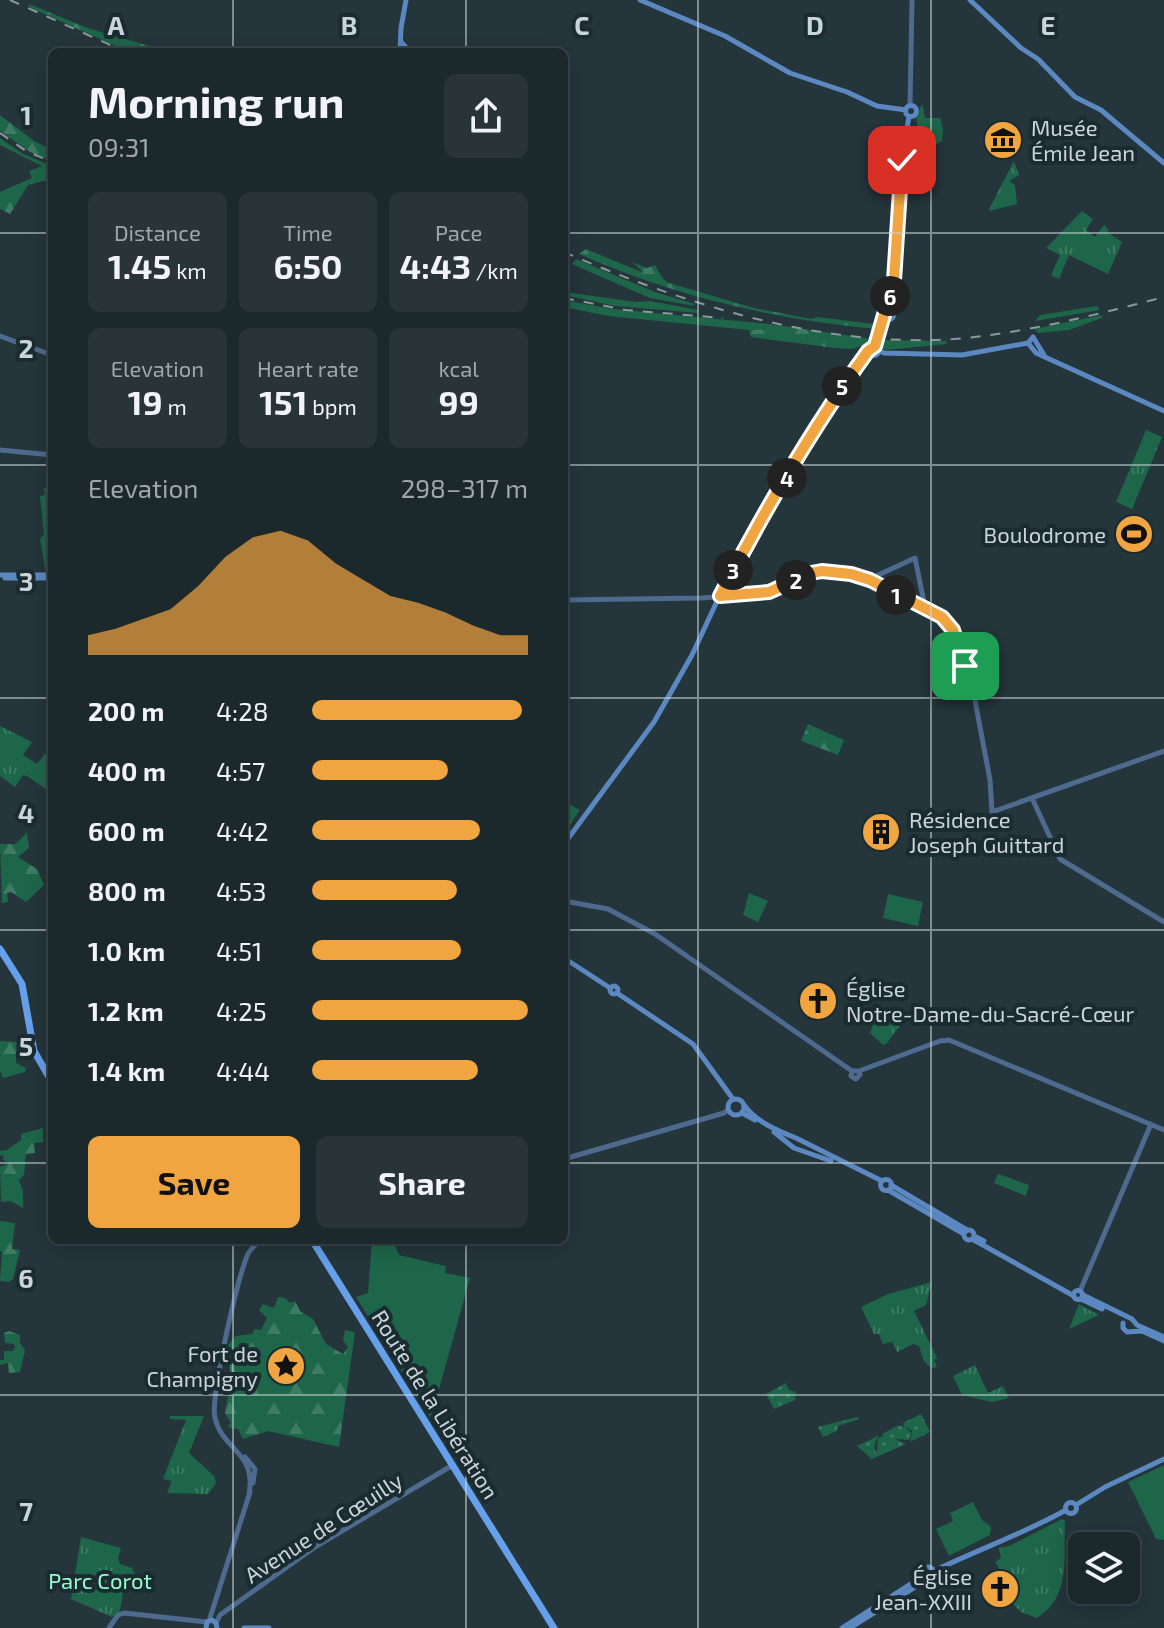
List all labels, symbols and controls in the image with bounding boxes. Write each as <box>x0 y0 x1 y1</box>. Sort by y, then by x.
text: A <box>108 9 125 40</box>
text: B <box>341 9 357 40</box>
text: C <box>574 9 590 40</box>
text: D <box>806 9 824 40</box>
text: E <box>1040 9 1056 40</box>
text: Morning run <box>88 74 344 127</box>
button: share <box>444 74 528 158</box>
text: 1 <box>20 99 32 130</box>
place label: Musée Émile Jean <box>1031 114 1135 165</box>
museum icon: Musée Émile Jean <box>982 119 1024 161</box>
pin <box>868 126 936 194</box>
text: 09:31 <box>88 131 150 162</box>
icon: check <box>880 138 924 182</box>
text: Distance <box>114 219 201 245</box>
text: Time <box>283 219 333 245</box>
text: Pace <box>435 219 482 245</box>
text: 1.45 <box>108 245 171 286</box>
text: 6:50 <box>273 245 343 286</box>
text: 4:43 <box>400 245 471 286</box>
text: km <box>171 257 207 283</box>
text: /km <box>471 257 518 283</box>
pin: 6 <box>870 276 910 316</box>
text: 6 <box>884 283 896 309</box>
text: 2 <box>18 332 34 363</box>
text: Elevation <box>111 355 204 381</box>
text: Heart rate <box>257 355 359 381</box>
text: kcal <box>439 355 479 381</box>
pin: 5 <box>822 366 862 406</box>
text: 5 <box>836 373 848 399</box>
text: 19 <box>128 381 163 422</box>
text: 151 <box>259 381 307 422</box>
text: 99 <box>439 381 479 422</box>
text: m <box>163 393 187 419</box>
text: bpm <box>307 393 357 419</box>
pin: 4 <box>767 458 807 498</box>
text: 4 <box>780 465 794 491</box>
text: Elevation <box>88 472 198 503</box>
text: 298–317 m <box>401 472 528 503</box>
sports icon: Boulodrome <box>1113 513 1155 555</box>
place label: Boulodrome <box>984 521 1106 547</box>
pin: 3 <box>713 550 753 590</box>
text: 3 <box>727 557 739 583</box>
pin: 2 <box>776 560 816 600</box>
text: 3 <box>19 565 33 596</box>
text: 2 <box>790 567 802 593</box>
pin: 1 <box>876 575 916 615</box>
text: 1 <box>891 582 901 608</box>
pin <box>931 632 999 700</box>
icon: arrive <box>943 644 987 688</box>
text: 200 m <box>88 695 164 726</box>
text: 4:28 <box>216 695 269 726</box>
text: 400 m <box>88 755 166 786</box>
text: 4:57 <box>216 755 265 786</box>
text: 4 <box>18 797 34 828</box>
place label: Résidence Joseph Guittard <box>909 806 1064 857</box>
building icon: Résidence Joseph Guittard <box>860 811 902 853</box>
text: 600 m <box>88 815 165 846</box>
text: 4:42 <box>216 815 269 846</box>
text: 800 m <box>88 875 166 906</box>
text: 4:53 <box>216 875 267 906</box>
text: 1.0 km <box>88 935 165 966</box>
text: 4:51 <box>216 935 262 966</box>
place label: Église Notre-Dame-du-Sacré-Cœur <box>846 975 1134 1026</box>
church icon: Église Notre-Dame-du-Sacré-Cœur <box>797 980 839 1022</box>
text: 1.2 km <box>88 995 164 1026</box>
text: 4:25 <box>216 995 267 1026</box>
text: 5 <box>19 1030 33 1061</box>
text: 1.4 km <box>88 1055 165 1086</box>
text: 4:44 <box>216 1055 270 1086</box>
button: Save <box>88 1136 300 1228</box>
button: Share <box>316 1136 528 1228</box>
text: 6 <box>18 1262 34 1293</box>
street label: Route de la Libération <box>367 1305 505 1503</box>
place label: Fort de Champigny <box>146 1340 258 1391</box>
place icon: Fort de Champigny <box>265 1345 307 1387</box>
street label: Avenue de Cœuilly <box>239 1466 407 1588</box>
text: 7 <box>19 1495 33 1526</box>
map controls <box>1068 1532 1140 1604</box>
button: layers <box>1068 1532 1140 1604</box>
place label: Église Jean-XXIII <box>874 1563 972 1614</box>
park label: Parc Corot <box>48 1567 152 1593</box>
church icon: Église Jean-XXIII <box>979 1568 1021 1610</box>

